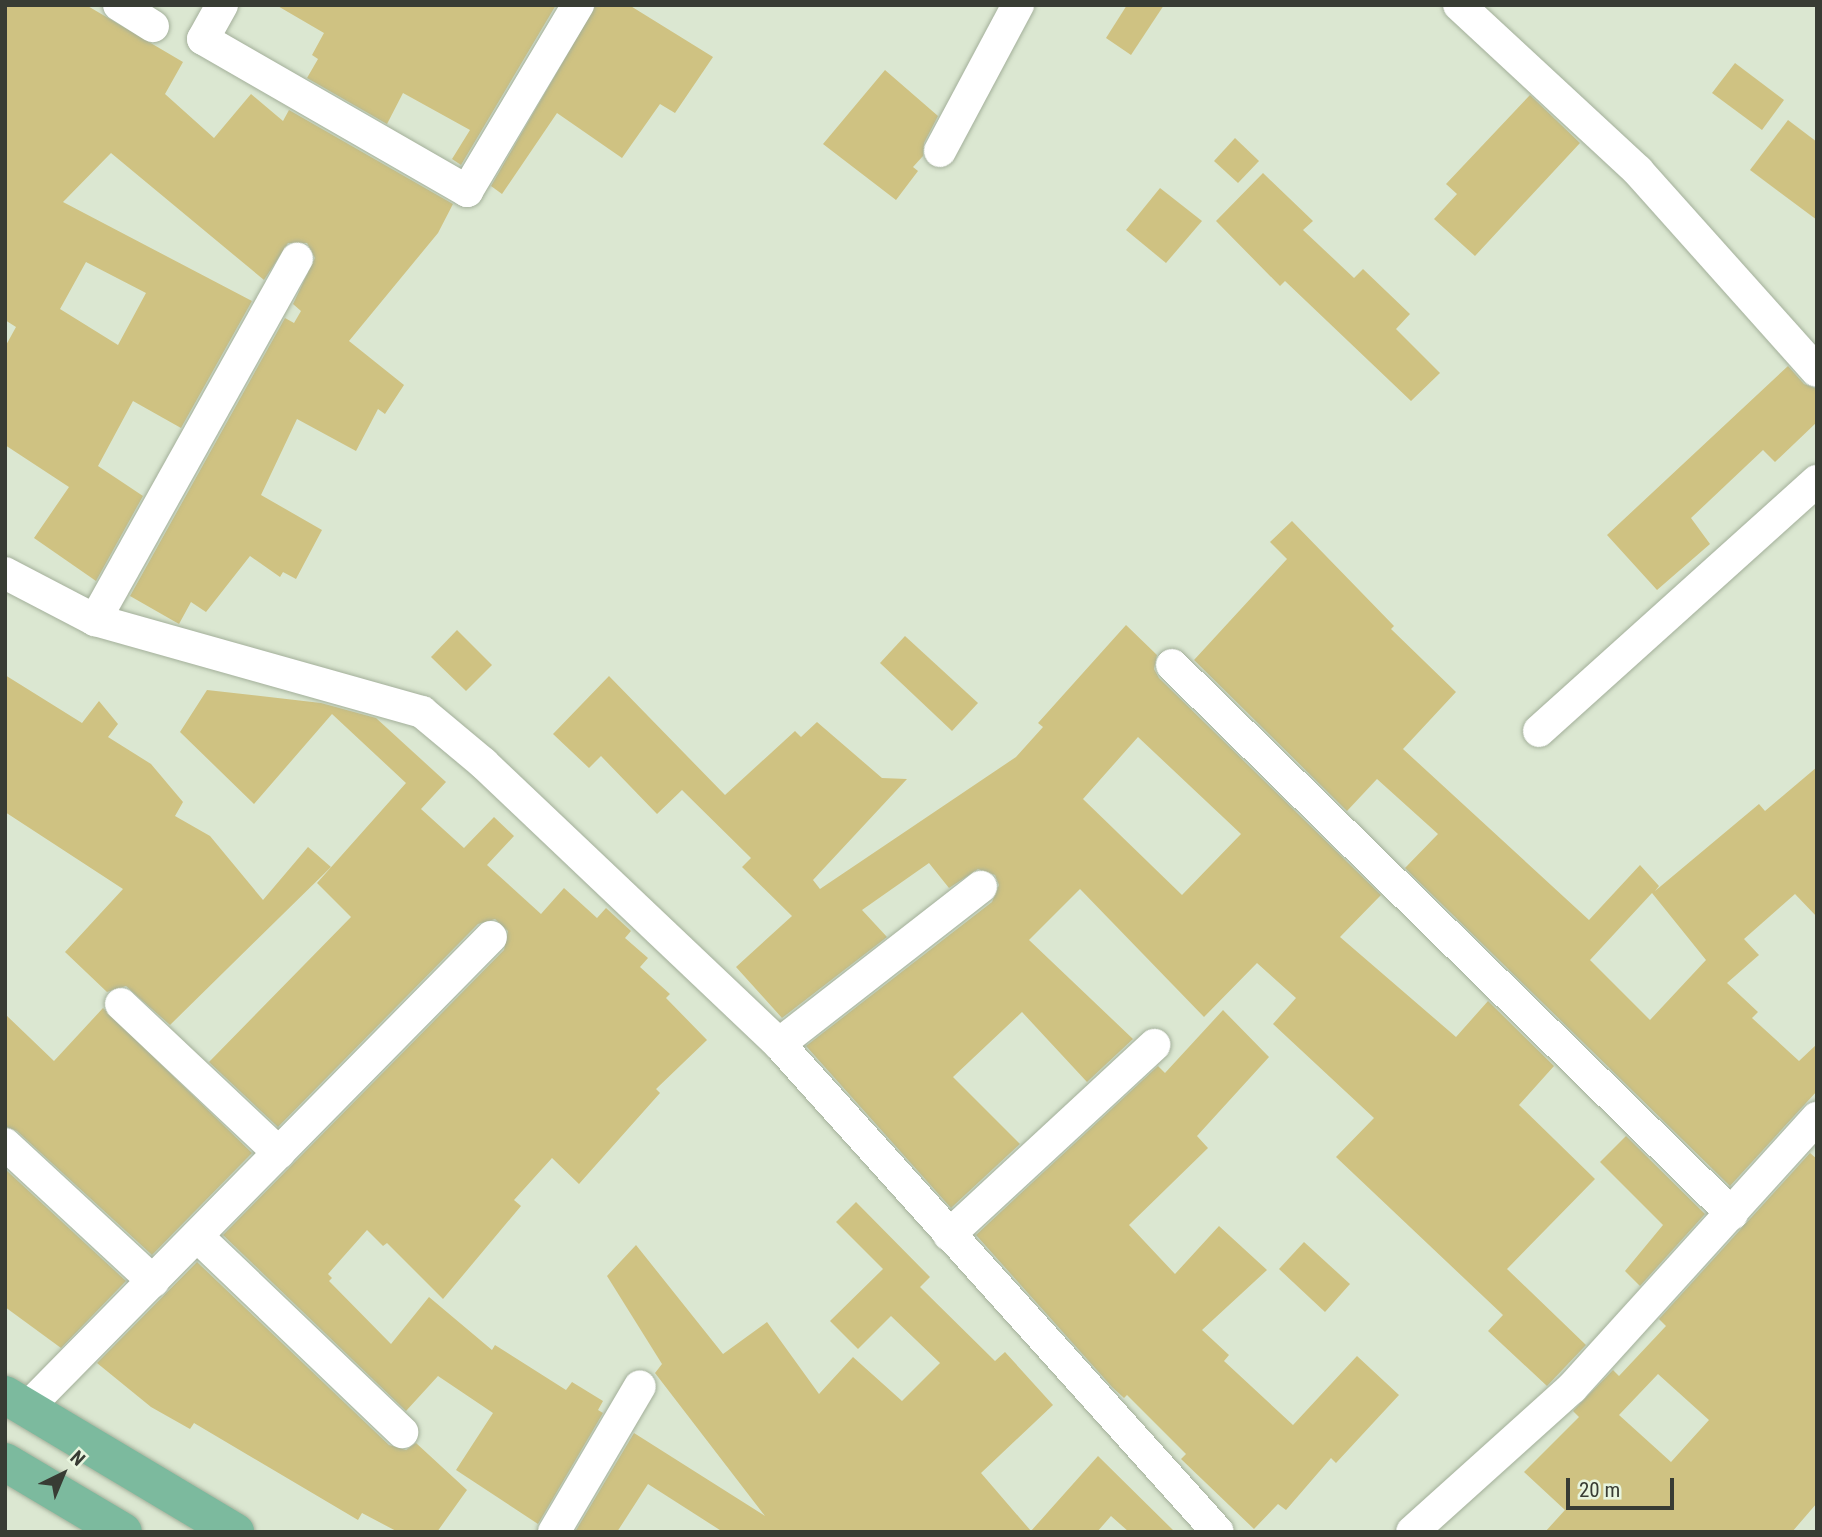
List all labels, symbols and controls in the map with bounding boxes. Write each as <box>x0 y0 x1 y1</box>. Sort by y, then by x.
north arrow <box>28 1439 98 1509</box>
text: N <box>66 1446 90 1471</box>
scale bar <box>1570 1464 1678 1508</box>
text: 20 m <box>1579 1478 1620 1502</box>

